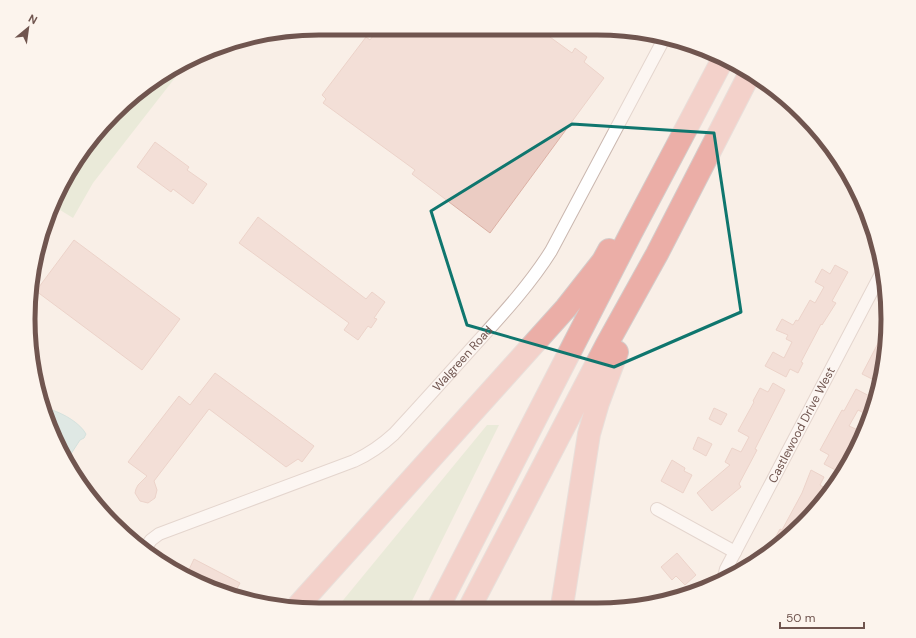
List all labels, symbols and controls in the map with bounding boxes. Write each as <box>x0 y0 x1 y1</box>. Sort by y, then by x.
north arrow <box>8 8 48 48</box>
text: N <box>26 11 40 27</box>
street label: Walgreen Road <box>429 322 496 395</box>
street label: Castlewood Drive West <box>765 364 839 486</box>
scale bar <box>780 604 864 630</box>
text: 50 m <box>786 610 815 626</box>

